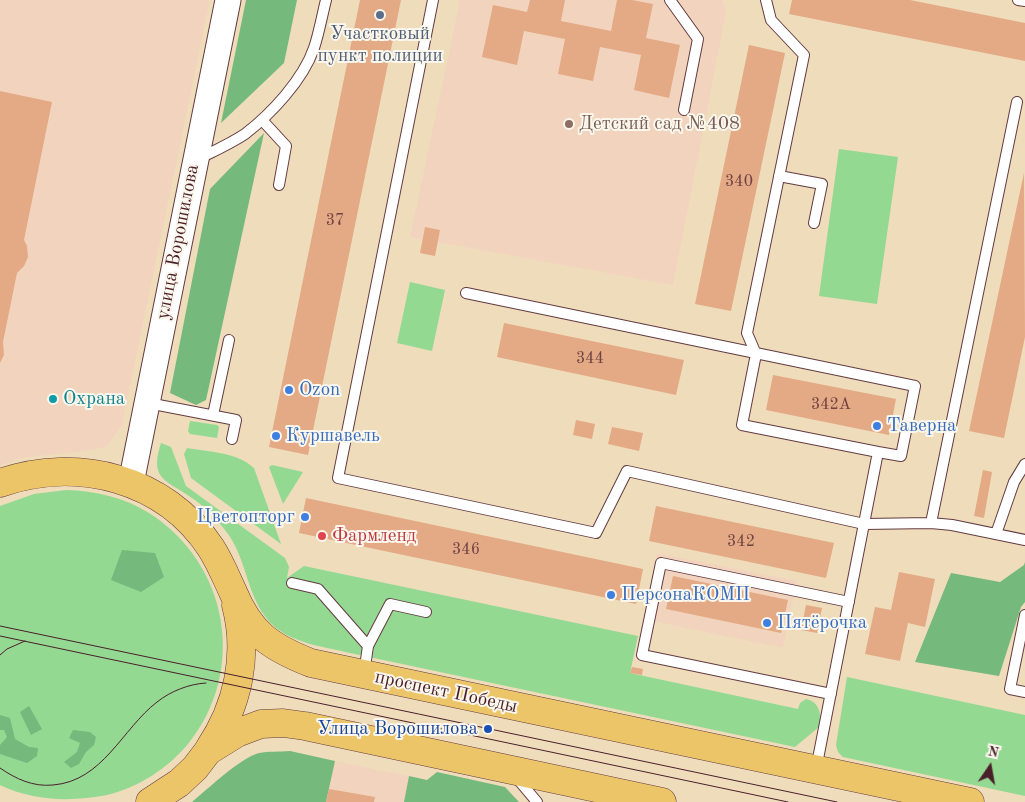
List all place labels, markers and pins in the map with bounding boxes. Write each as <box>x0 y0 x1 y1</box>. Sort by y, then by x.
marker: Участковый пункт полиции <box>374 9 386 21</box>
place label: Участковый пункт полиции <box>317 23 443 67</box>
place label: Детский сад №408 <box>579 113 740 135</box>
marker: Детский сад №408 <box>563 118 575 130</box>
place label: Ozon <box>299 379 340 401</box>
marker: Ozon <box>283 384 295 396</box>
place label: Охрана <box>63 388 125 410</box>
marker: Охрана <box>47 393 59 405</box>
place label: Таверна <box>887 415 956 437</box>
marker: Таверна <box>871 420 883 432</box>
place label: Куршавель <box>286 425 380 447</box>
marker: Куршавель <box>270 430 282 442</box>
place label: Цветопторг <box>197 506 295 528</box>
marker: Цветопторг <box>299 511 311 523</box>
place label: Фармленд <box>332 525 416 547</box>
marker: Фармленд <box>316 530 328 542</box>
place label: ПерсонаКОМП <box>621 584 750 606</box>
marker: ПерсонаКОМП <box>605 589 617 601</box>
place label: Пятёрочка <box>777 612 867 634</box>
marker: Пятёрочка <box>761 617 773 629</box>
place label: Улица Ворошилова <box>317 718 478 740</box>
marker: Улица Ворошилова <box>482 723 494 735</box>

